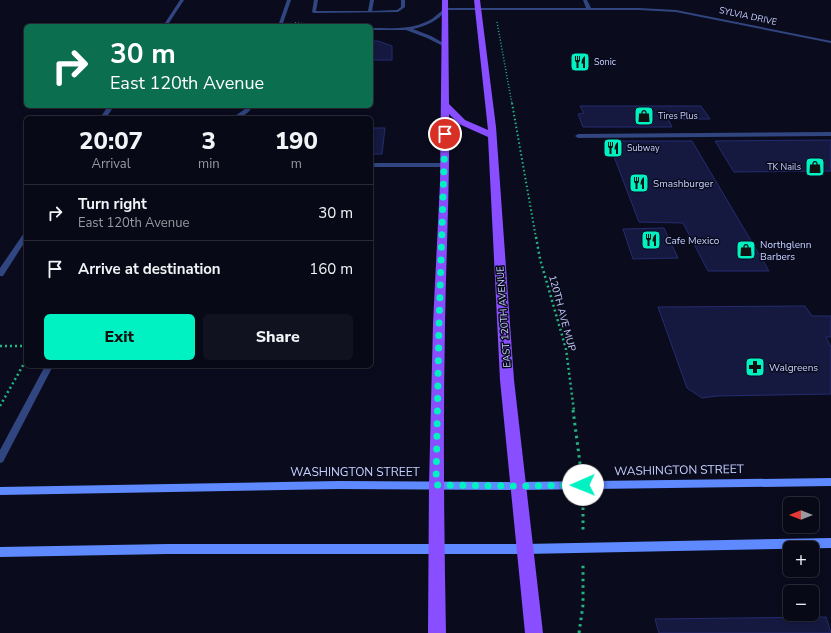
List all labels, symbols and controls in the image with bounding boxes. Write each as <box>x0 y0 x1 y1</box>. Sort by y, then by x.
street label: SYLVIA DRIVE <box>718 4 778 28</box>
text: 30 m <box>110 35 176 73</box>
icon: right <box>44 40 96 92</box>
restaurant icon: Sonic <box>569 51 591 73</box>
place label: Sonic <box>594 56 616 68</box>
text: East 120th Avenue <box>110 71 264 95</box>
shop icon: Tires Plus <box>633 105 655 127</box>
place label: Tires Plus <box>658 110 698 122</box>
pin <box>428 117 462 151</box>
icon: arrive <box>434 123 456 145</box>
text: 20:07 <box>79 125 143 157</box>
text: 3 <box>202 125 216 157</box>
text: 190 <box>275 125 318 157</box>
restaurant icon: Subway <box>602 137 624 159</box>
place label: Subway <box>627 142 660 154</box>
text: Arrival <box>91 155 131 173</box>
text: min <box>198 155 220 173</box>
text: m <box>291 155 302 173</box>
shop icon: TK Nails <box>804 156 826 178</box>
place label: TK Nails <box>767 161 801 173</box>
restaurant icon: Smashburger <box>628 172 650 194</box>
place label: Smashburger <box>653 177 714 191</box>
text: Turn right <box>78 194 147 214</box>
icon: right <box>44 202 66 224</box>
text: 30 m <box>318 203 353 223</box>
text: East 120th Avenue <box>78 214 189 232</box>
restaurant icon: Cafe Mexico <box>640 229 662 251</box>
place label: Cafe Mexico <box>665 234 720 248</box>
place label: Northglenn Barbers <box>760 238 811 264</box>
shop icon: Northglenn Barbers <box>735 239 757 261</box>
icon: arrive <box>44 258 66 280</box>
text: Arrive at destination <box>78 259 221 279</box>
text: 160 m <box>309 259 353 279</box>
street label: EAST 120TH AVENUE <box>493 266 515 368</box>
street label: 120TH AVE MUP <box>545 274 579 354</box>
button: Exit <box>44 314 195 360</box>
button: Share <box>203 314 353 360</box>
pharmacy icon: Walgreens <box>744 356 766 378</box>
place label: Walgreens <box>769 361 818 375</box>
street label: WASHINGTON STREET <box>614 461 745 479</box>
street label: WASHINGTON STREET <box>290 464 421 480</box>
position arrow <box>562 464 604 506</box>
north arrow <box>783 497 819 533</box>
map controls <box>783 497 819 621</box>
button: + <box>783 541 819 577</box>
button: − <box>783 585 819 621</box>

